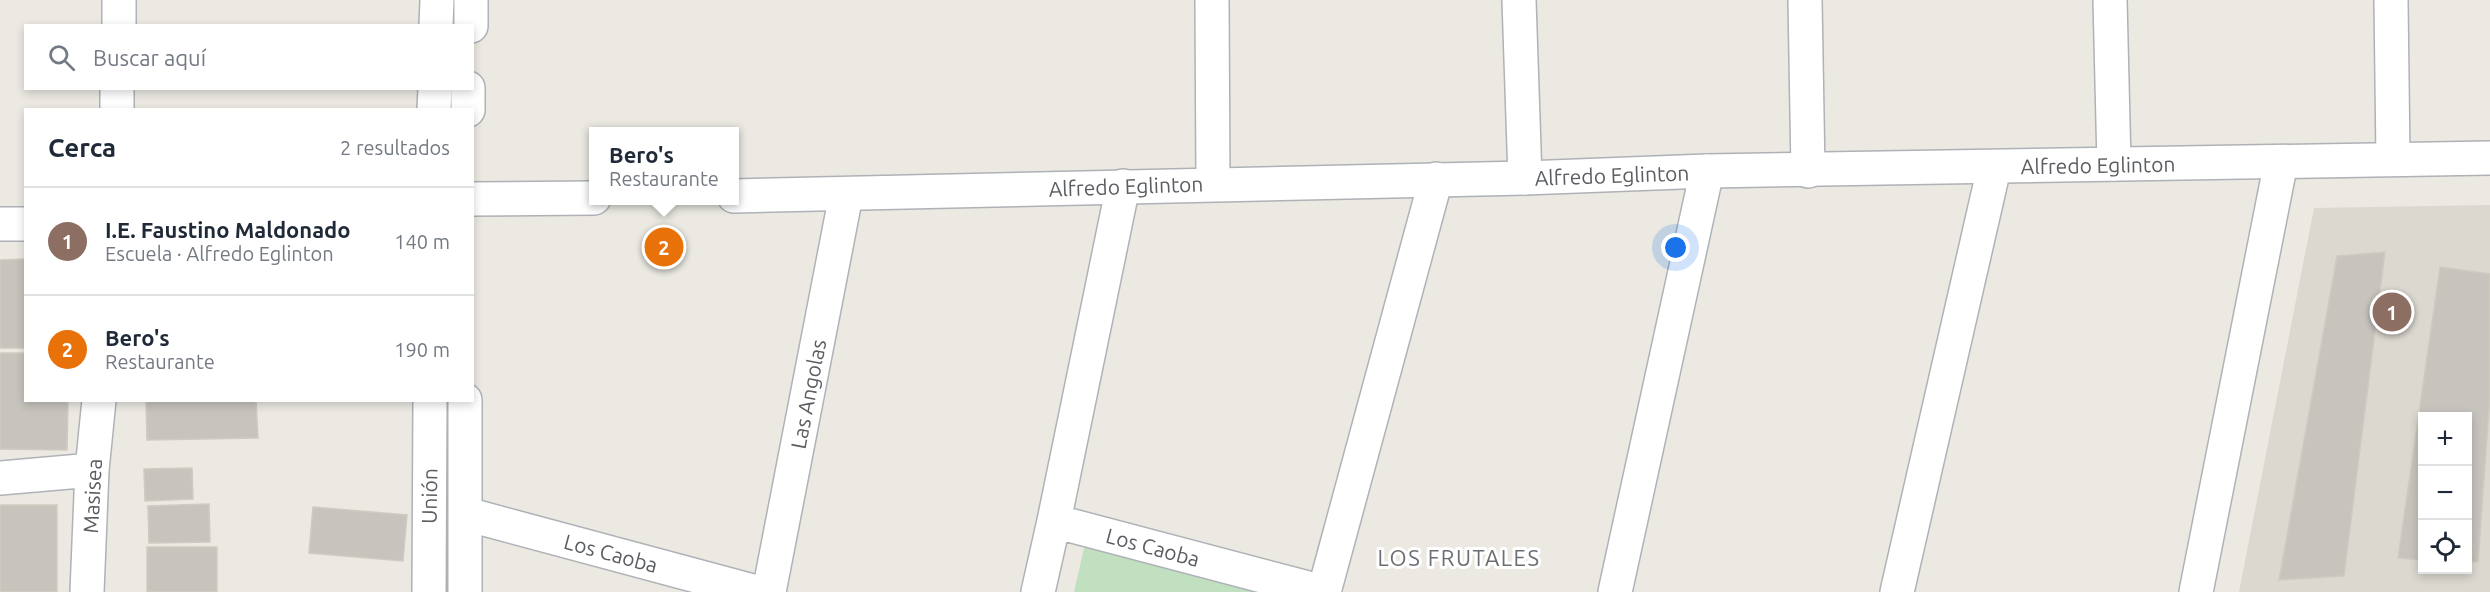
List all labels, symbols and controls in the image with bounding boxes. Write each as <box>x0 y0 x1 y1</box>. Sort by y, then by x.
search box <box>24 24 474 90</box>
icon: search <box>45 41 78 74</box>
text: Buscar aquí <box>93 45 206 70</box>
popup <box>589 127 739 205</box>
text: Cerca <box>48 133 116 162</box>
text: 2 resultados <box>340 136 450 159</box>
text: Bero's <box>609 142 674 167</box>
street label: Alfredo Eglinton <box>2020 152 2176 178</box>
street label: Alfredo Eglinton <box>1534 160 1690 190</box>
text: Restaurante <box>609 167 719 190</box>
street label: Alfredo Eglinton <box>1048 171 1204 201</box>
text: I.E. Faustino Maldonado <box>105 217 351 242</box>
pin: 2 <box>644 224 684 270</box>
text: 1 <box>62 230 73 253</box>
text: 140 m <box>394 230 450 253</box>
your location <box>1661 233 1690 262</box>
text: Escuela · Alfredo Eglinton <box>105 242 334 265</box>
pin: 1 <box>2372 290 2412 334</box>
text: Bero's <box>105 325 170 350</box>
street label: Las Angolas <box>786 337 830 451</box>
text: 2 <box>62 338 73 361</box>
text: 190 m <box>394 338 450 361</box>
text: Restaurante <box>105 350 215 373</box>
map controls <box>2418 412 2472 574</box>
button: + <box>2418 412 2472 466</box>
street label: Masisea <box>78 458 106 534</box>
button: − <box>2418 466 2472 520</box>
street label: Unión <box>417 468 441 524</box>
button: locate <box>2418 520 2472 574</box>
street label: Los Caoba <box>1104 523 1202 571</box>
street label: Los Caoba <box>562 529 660 577</box>
district label: LOS FRUTALES <box>1378 545 1540 570</box>

